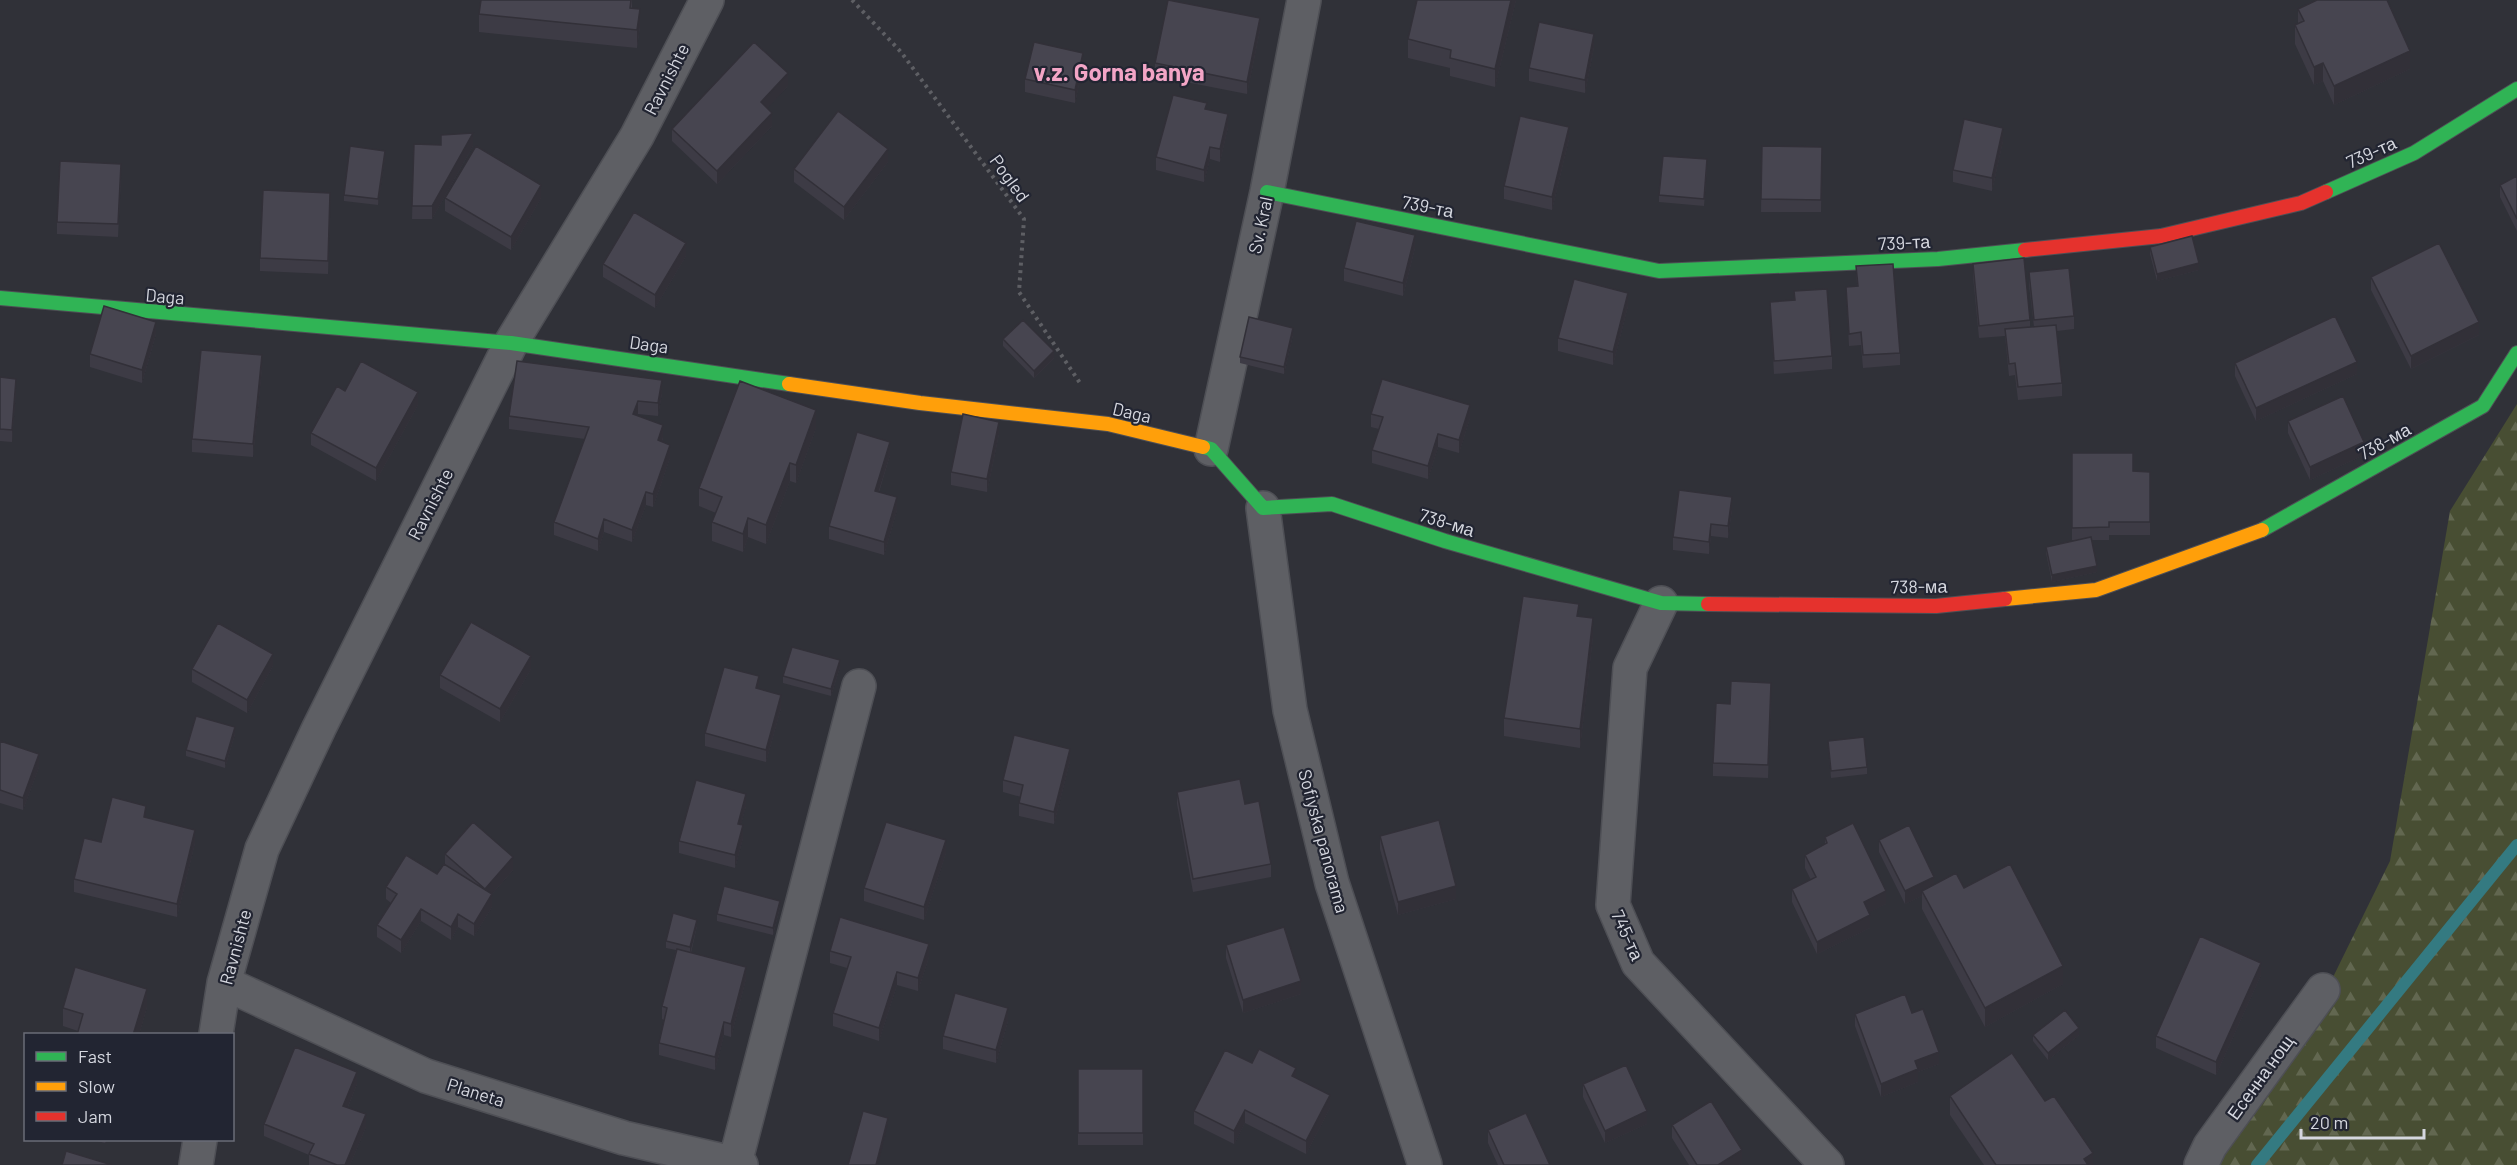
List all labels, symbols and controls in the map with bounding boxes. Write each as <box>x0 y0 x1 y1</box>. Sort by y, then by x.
street label: Ravnishte <box>639 40 693 118</box>
district label: v.z. Gorna banya <box>1033 57 1205 86</box>
street label: 739-та <box>2343 131 2400 173</box>
street label: Pogled <box>985 150 1035 206</box>
street label: 739-та <box>1400 190 1457 222</box>
street label: Sv. Kral <box>1243 194 1277 256</box>
street label: 739-та <box>1877 230 1932 254</box>
street label: Daga <box>145 283 185 309</box>
street label: Daga <box>628 330 670 358</box>
street label: Daga <box>1111 397 1153 427</box>
street label: 738-ма <box>2354 417 2415 464</box>
street label: Ravnishte <box>403 465 457 543</box>
street label: 738-ма <box>1417 503 1478 541</box>
street label: 738-ма <box>1890 574 1948 597</box>
street label: Sofiyska panorama <box>1294 767 1354 915</box>
street label: 745-та <box>1607 906 1649 965</box>
street label: Ravnishte <box>214 907 256 987</box>
street label: Есенна нощ <box>2222 1030 2298 1124</box>
legend <box>24 1033 234 1141</box>
text: Fast <box>78 1045 112 1067</box>
street label: Planeta <box>445 1073 507 1111</box>
text: Slow <box>78 1075 115 1097</box>
scale bar <box>2301 1102 2424 1140</box>
text: Jam <box>78 1105 112 1127</box>
text: 20 m <box>2310 1111 2348 1133</box>

